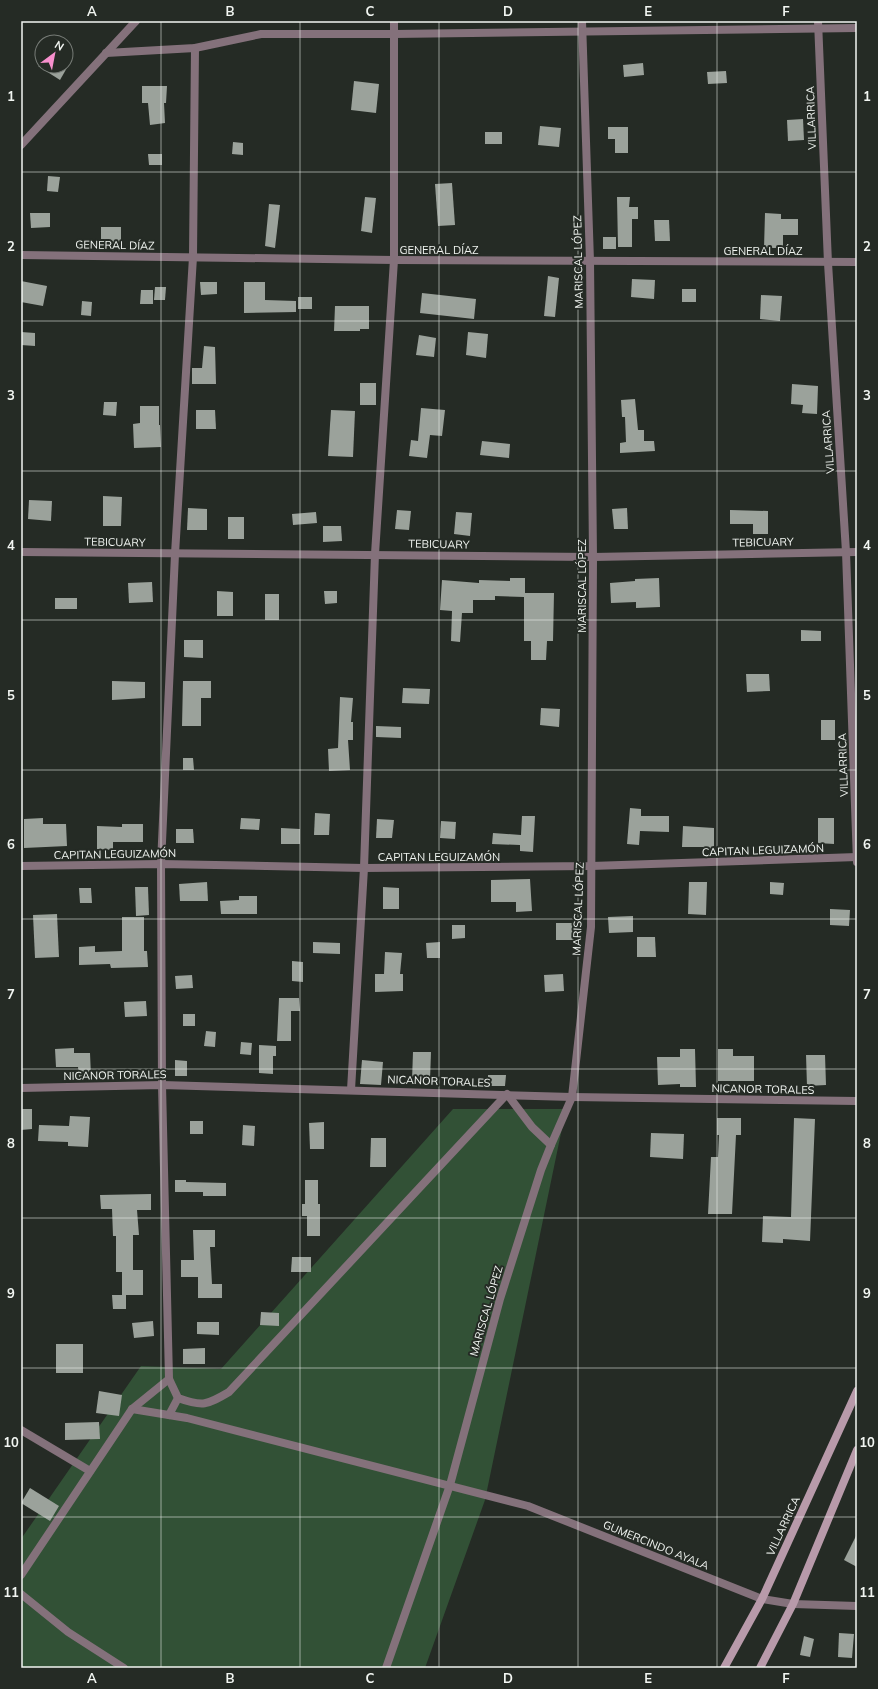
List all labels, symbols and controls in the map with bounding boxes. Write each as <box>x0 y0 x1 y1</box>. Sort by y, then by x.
text: A <box>87 3 97 19</box>
text: B <box>226 3 235 19</box>
text: C <box>366 3 375 19</box>
text: D <box>503 3 513 19</box>
text: E <box>644 3 652 19</box>
text: F <box>782 3 790 19</box>
north arrow <box>34 34 74 74</box>
text: N <box>52 37 67 54</box>
street label: VILLARRICA <box>803 86 819 150</box>
text: 1 <box>7 88 15 104</box>
text: 1 <box>863 88 871 104</box>
street label: MARISCAL LÓPEZ <box>570 215 586 309</box>
street label: GENERAL DÍAZ <box>75 237 155 253</box>
text: 2 <box>7 238 15 254</box>
text: 2 <box>863 238 871 254</box>
street label: GENERAL DÍAZ <box>399 243 479 257</box>
street label: GENERAL DÍAZ <box>723 244 803 258</box>
text: 3 <box>7 387 15 403</box>
text: 3 <box>863 387 871 403</box>
street label: VILLARRICA <box>819 410 837 474</box>
street label: TEBICUARY <box>84 534 146 550</box>
street label: TEBICUARY <box>732 534 794 550</box>
street label: TEBICUARY <box>408 536 470 552</box>
text: 4 <box>7 537 15 553</box>
text: 4 <box>863 537 871 553</box>
street label: MARISCAL LÓPEZ <box>575 539 589 633</box>
text: 5 <box>7 687 15 703</box>
text: 5 <box>863 687 871 703</box>
street label: VILLARRICA <box>835 733 851 797</box>
text: 6 <box>7 836 15 852</box>
text: 6 <box>863 836 871 852</box>
street label: CAPITAN LEGUIZAMÓN <box>702 841 824 859</box>
street label: CAPITAN LEGUIZAMÓN <box>54 846 176 862</box>
street label: CAPITAN LEGUIZAMÓN <box>378 850 500 864</box>
street label: MARISCAL LÓPEZ <box>569 862 587 956</box>
text: 7 <box>7 986 15 1002</box>
text: 7 <box>863 986 871 1002</box>
street label: NICANOR TORALES <box>63 1067 167 1083</box>
street label: NICANOR TORALES <box>387 1072 491 1090</box>
street label: NICANOR TORALES <box>711 1081 815 1097</box>
text: 8 <box>7 1135 15 1151</box>
text: 8 <box>863 1135 871 1151</box>
street label: MARISCAL LÓPEZ <box>466 1264 506 1358</box>
text: 9 <box>7 1285 15 1301</box>
text: 9 <box>863 1285 871 1301</box>
text: 10 <box>3 1434 19 1450</box>
text: 10 <box>859 1434 875 1450</box>
street label: VILLARRICA <box>763 1494 803 1558</box>
street label: GUMERCINDO AYALA <box>601 1517 711 1573</box>
text: 11 <box>3 1584 19 1600</box>
text: 11 <box>859 1584 875 1600</box>
text: A <box>87 1670 97 1686</box>
text: B <box>226 1670 235 1686</box>
text: C <box>366 1670 375 1686</box>
text: D <box>503 1670 513 1686</box>
text: E <box>644 1670 652 1686</box>
text: F <box>782 1670 790 1686</box>

